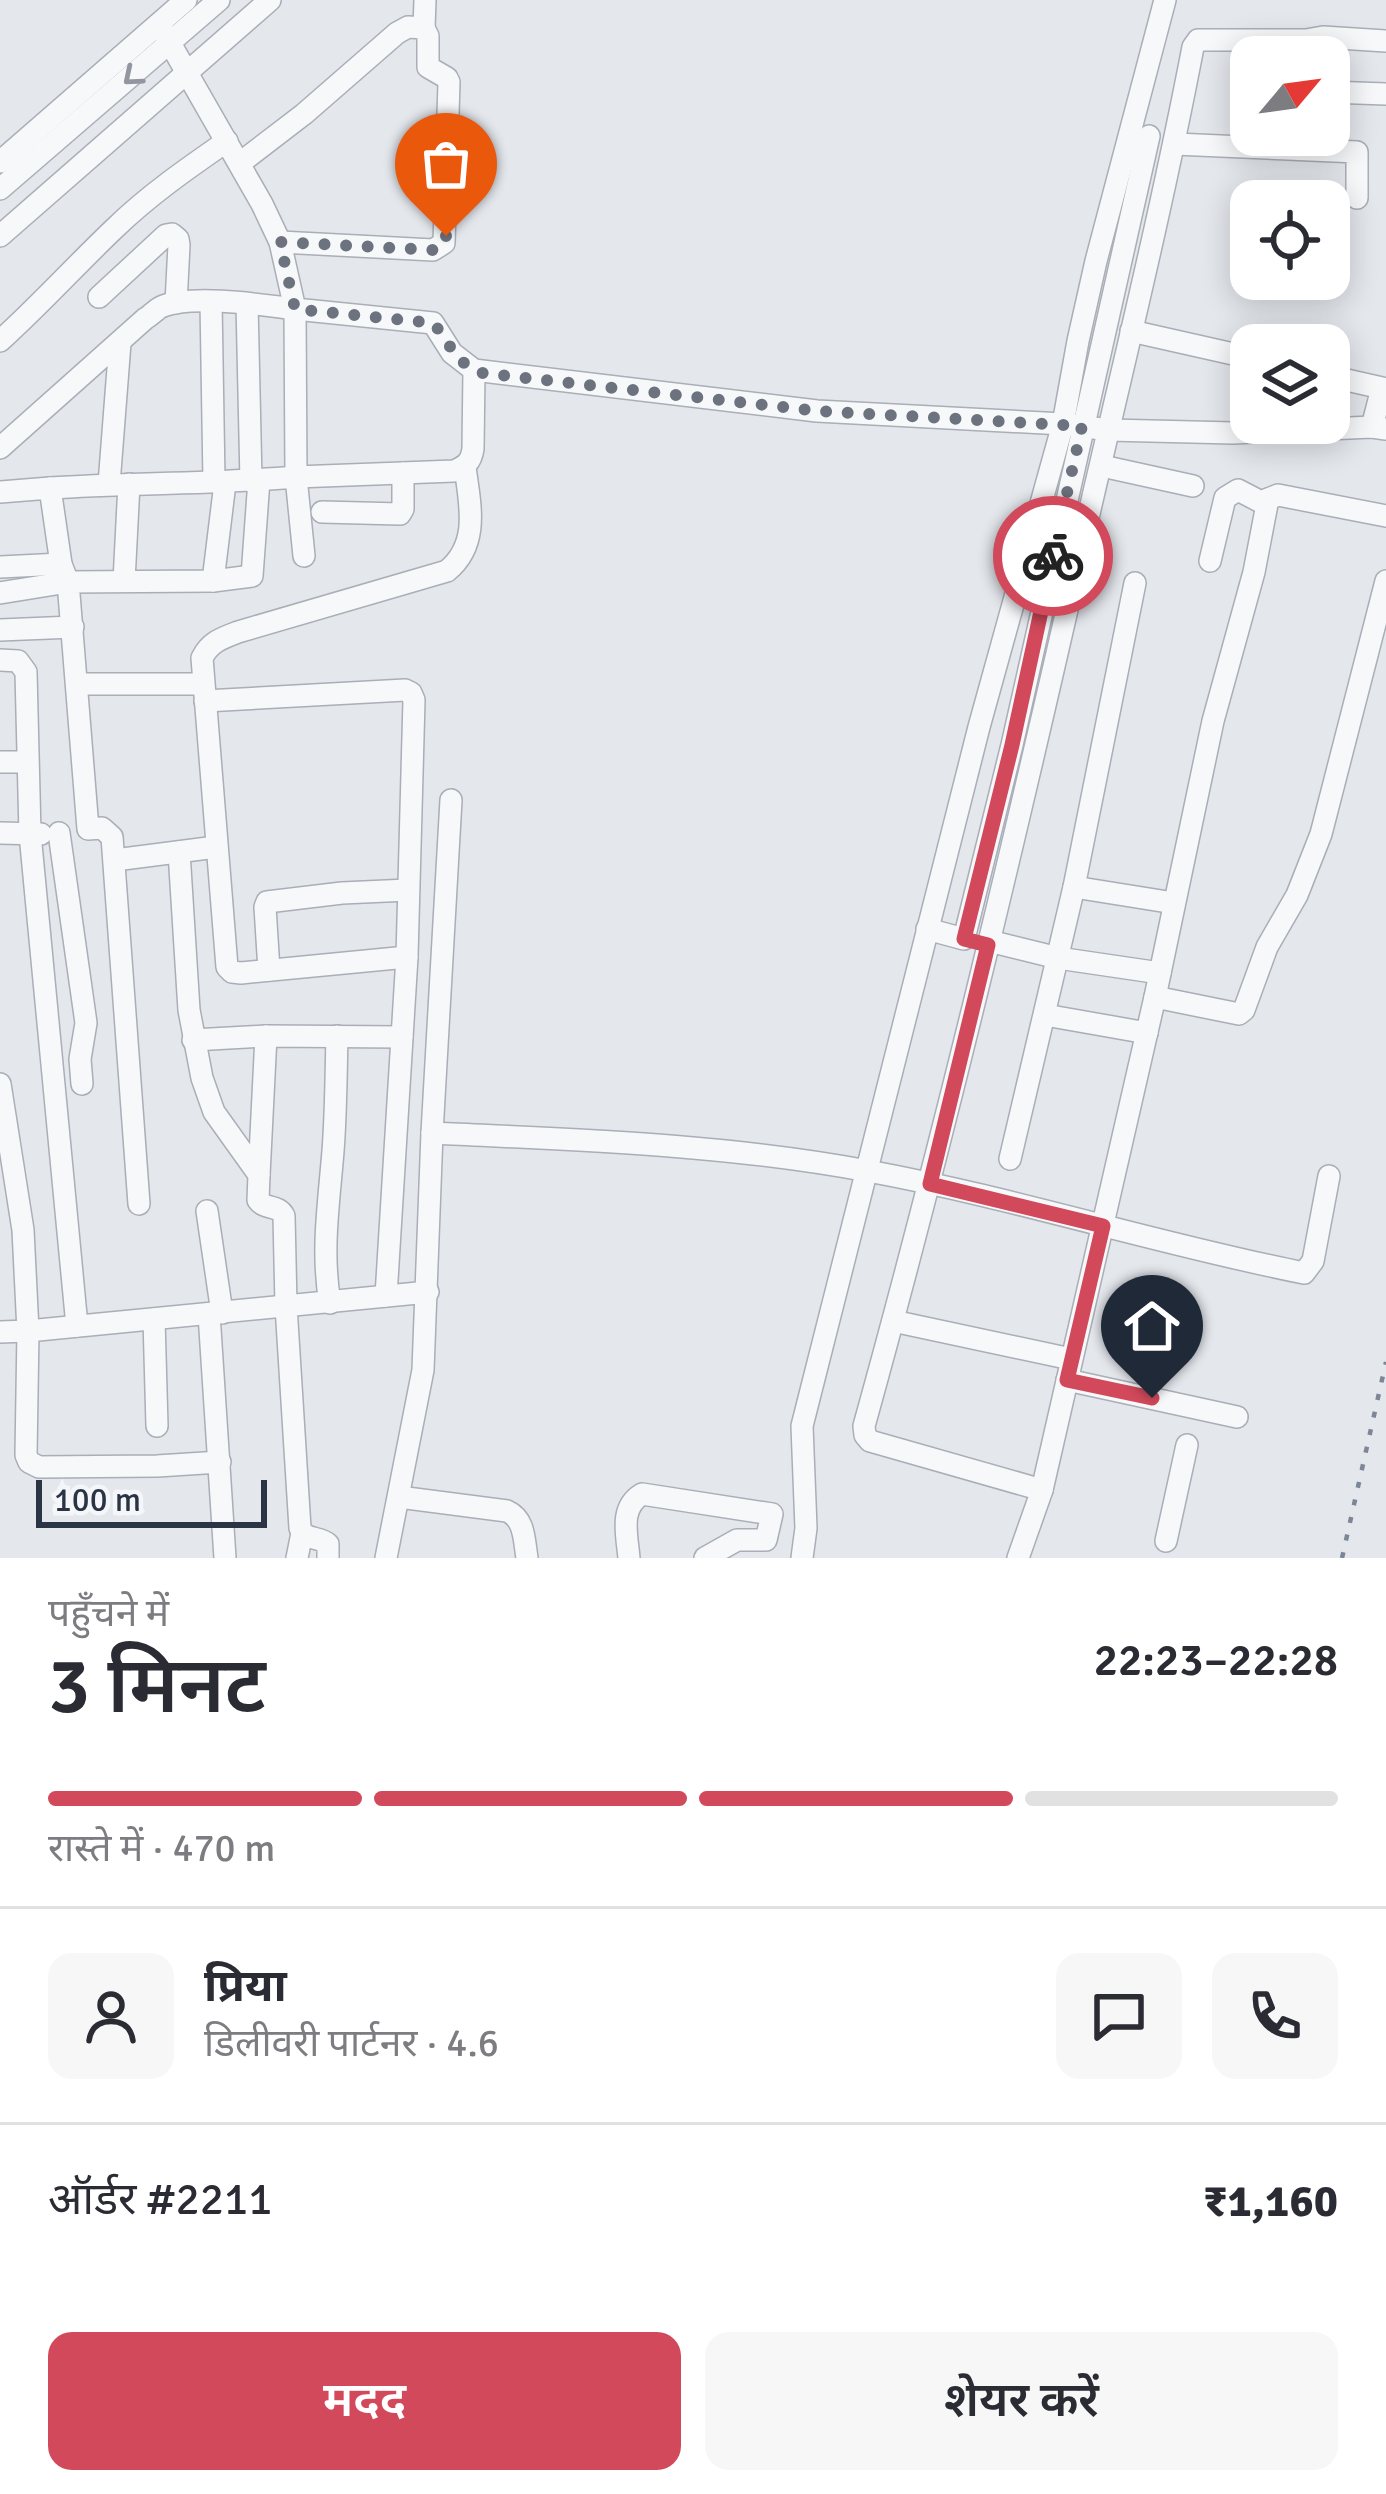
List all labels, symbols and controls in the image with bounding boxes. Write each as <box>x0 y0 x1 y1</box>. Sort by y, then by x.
north arrow <box>1230 36 1350 156</box>
map controls <box>1230 36 1350 444</box>
one-way arrow <box>123 63 145 85</box>
pin <box>395 113 497 236</box>
icon: bag <box>413 131 479 197</box>
button: locate <box>1230 180 1350 300</box>
button: layers <box>1230 324 1350 444</box>
courier <box>993 496 1113 616</box>
icon: bike <box>1020 523 1086 589</box>
pin <box>1101 1275 1203 1398</box>
icon: home <box>1119 1293 1185 1359</box>
scale bar <box>36 1474 267 1527</box>
text: 100 m <box>54 1480 141 1521</box>
text: पहुँचने में <box>48 1589 169 1637</box>
text: 22:23–22:28 <box>1094 1633 1338 1688</box>
text: 3 मिनट <box>48 1639 266 1735</box>
text: रास्ते में · 470 m <box>48 1824 275 1872</box>
button: person <box>48 1953 174 2079</box>
button: chat <box>1056 1953 1182 2079</box>
button: phone <box>1212 1953 1338 2079</box>
text: प्रिया <box>204 1959 287 2014</box>
text: डिलीवरी पार्टनर · 4.6 <box>204 2019 499 2067</box>
text: ऑर्डर #2211 <box>48 2172 273 2227</box>
text: ₹1,160 <box>1203 2174 1338 2229</box>
button: मदद <box>48 2332 681 2470</box>
button: शेयर करें <box>705 2332 1338 2470</box>

